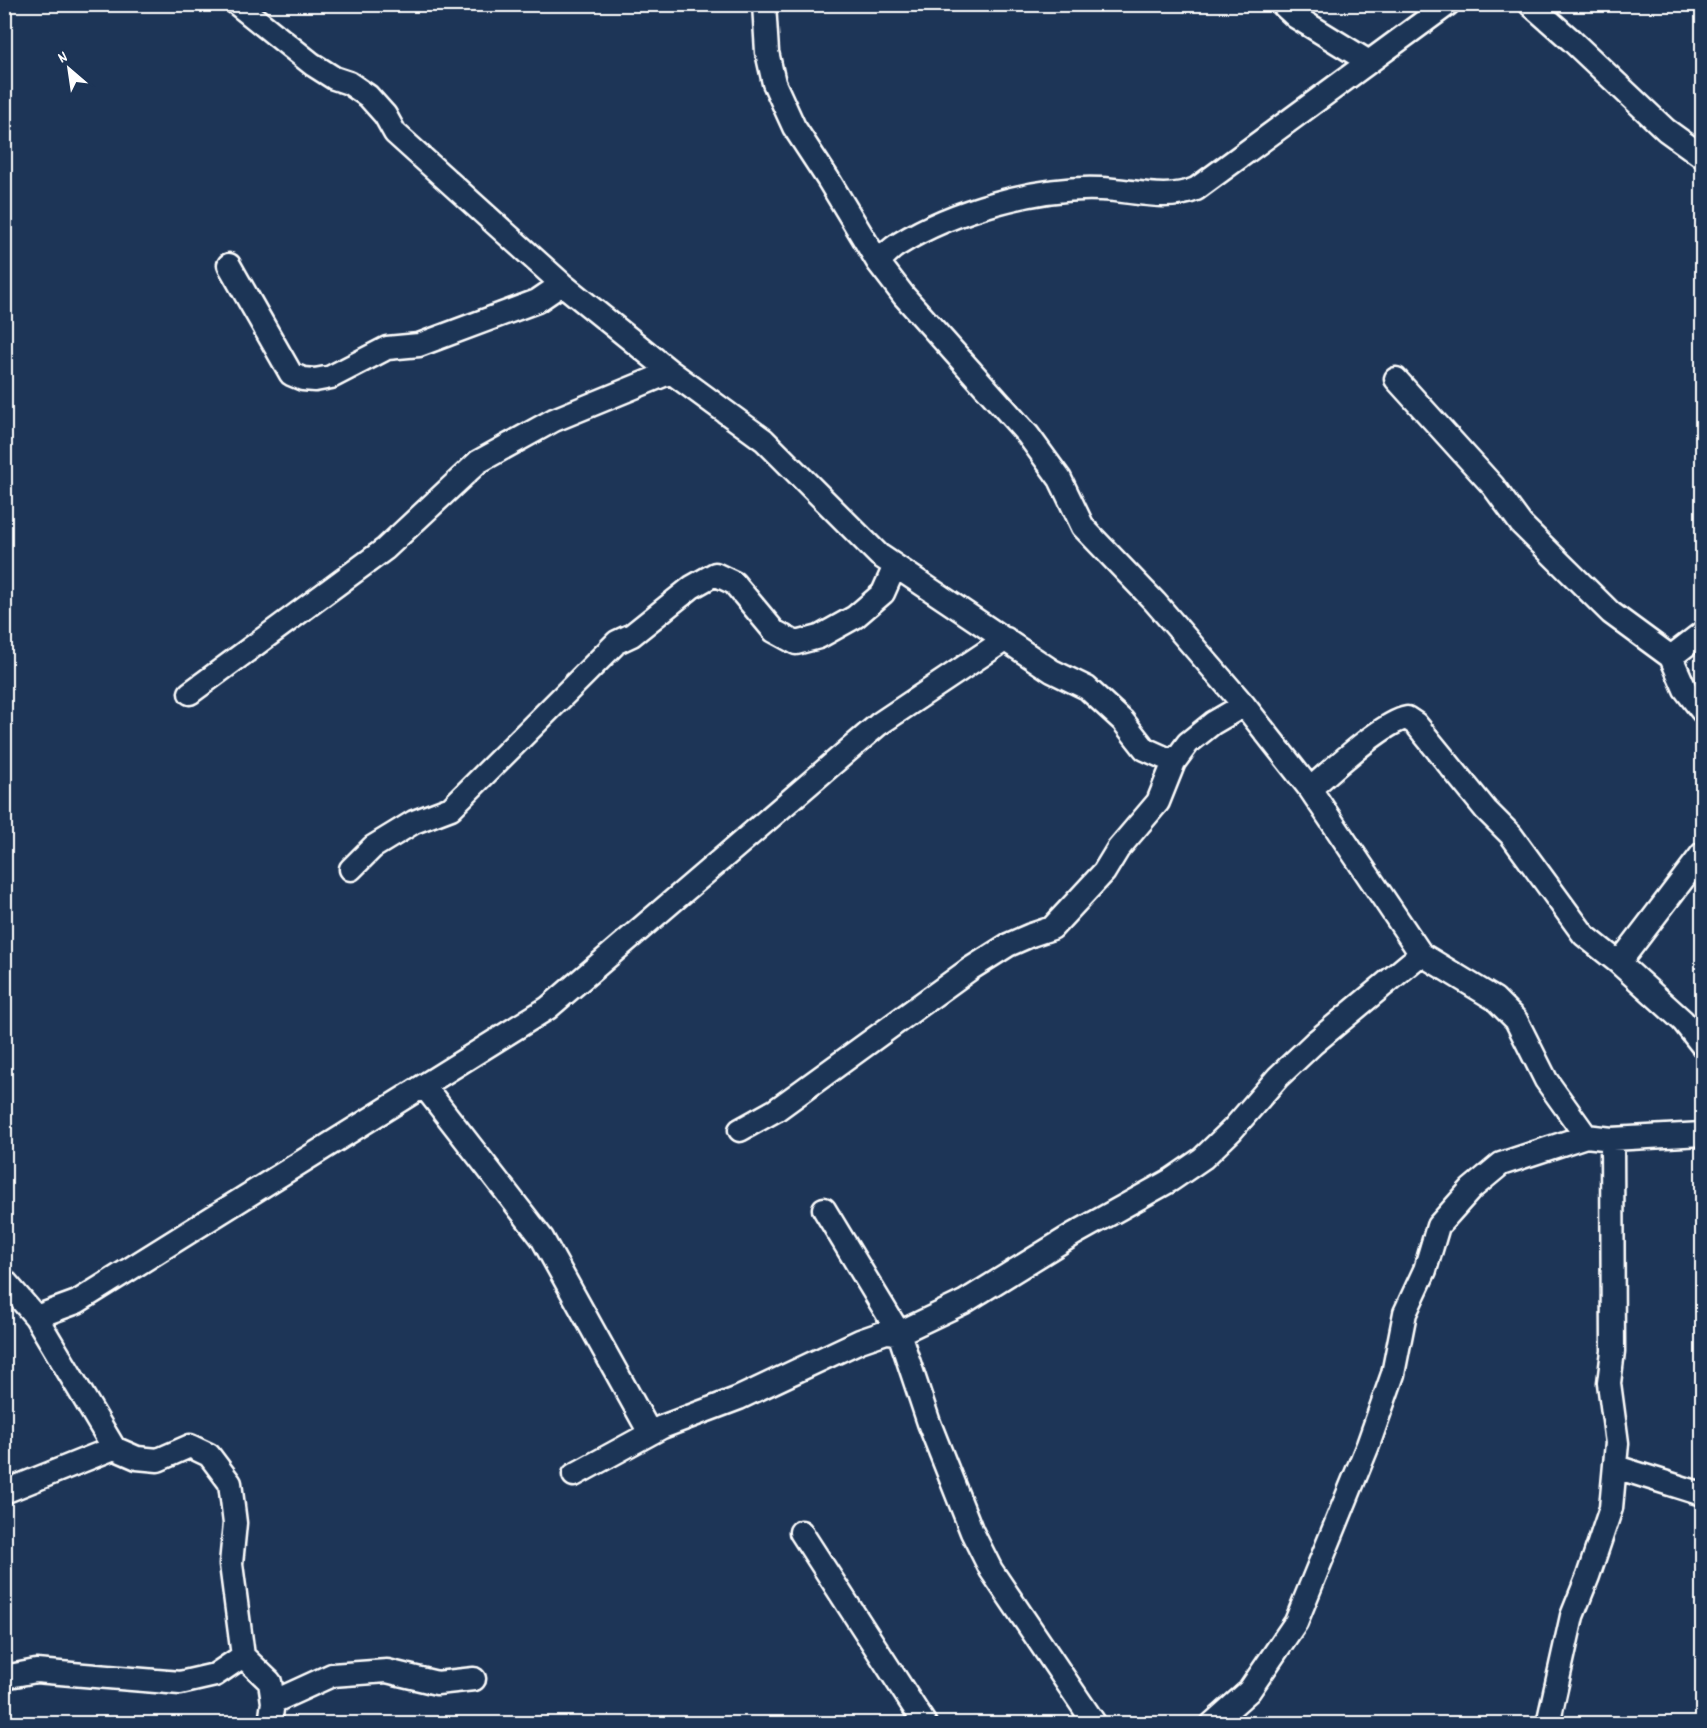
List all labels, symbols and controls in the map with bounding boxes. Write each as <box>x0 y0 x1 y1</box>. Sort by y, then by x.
north arrow <box>39 39 99 99</box>
text: N <box>54 46 72 70</box>

